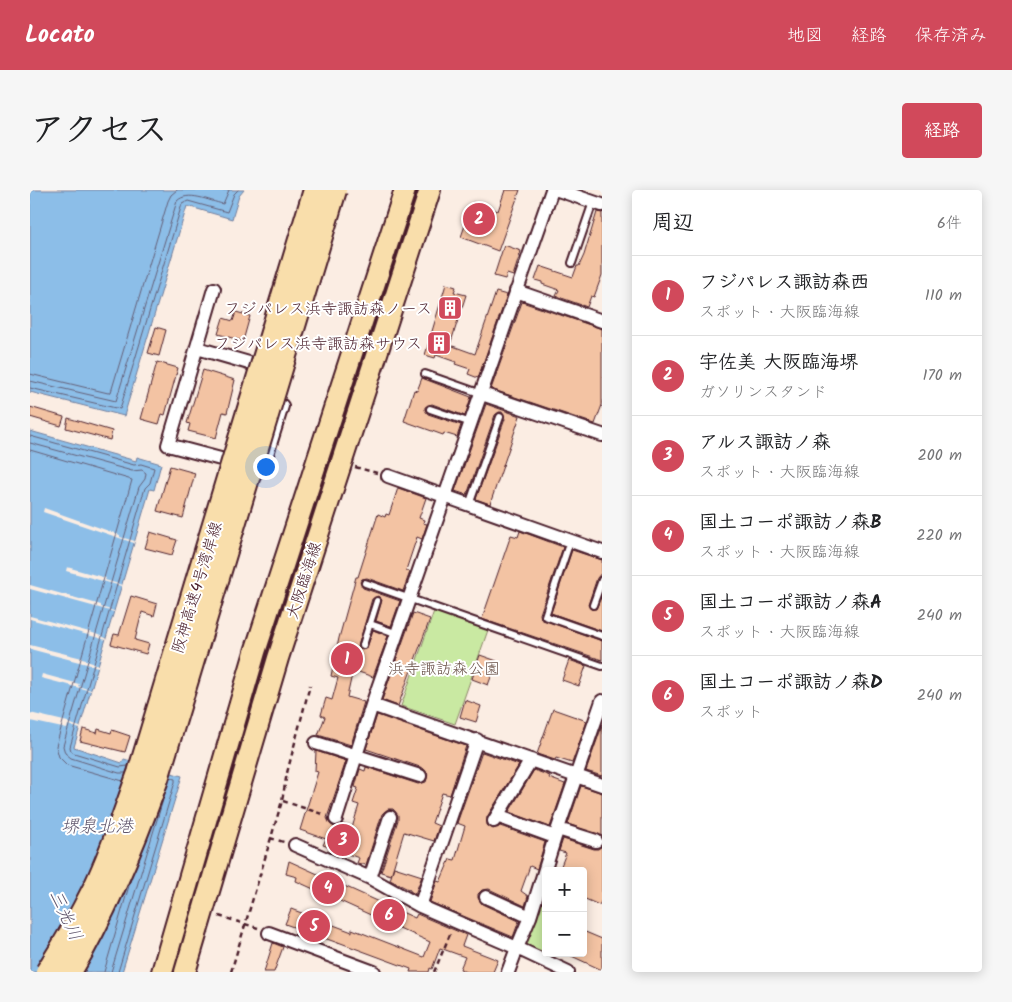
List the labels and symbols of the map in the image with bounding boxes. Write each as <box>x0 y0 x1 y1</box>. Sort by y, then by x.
pin: 2 <box>463 200 495 238</box>
building icon: フジパレス浜寺諏訪森ノース <box>437 295 463 321</box>
place label: フジパレス浜寺諏訪森ノース <box>224 297 432 322</box>
building icon: フジパレス浜寺諏訪森サウス <box>426 330 452 356</box>
place label: フジパレス浜寺諏訪森サウス <box>214 332 422 357</box>
your location <box>253 454 279 480</box>
street label: 阪神高速4号湾岸線 <box>165 518 229 657</box>
street label: 大阪臨海線 <box>280 539 329 622</box>
pin: 1 <box>331 640 363 678</box>
park label: 浜寺諏訪森公園 <box>388 657 500 682</box>
water label: 堺泉北港 <box>61 813 135 842</box>
pin: 3 <box>327 821 359 859</box>
pin: 4 <box>312 869 344 907</box>
water label: 三光川 <box>40 885 89 946</box>
pin: 6 <box>373 896 405 934</box>
pin: 5 <box>298 907 330 945</box>

